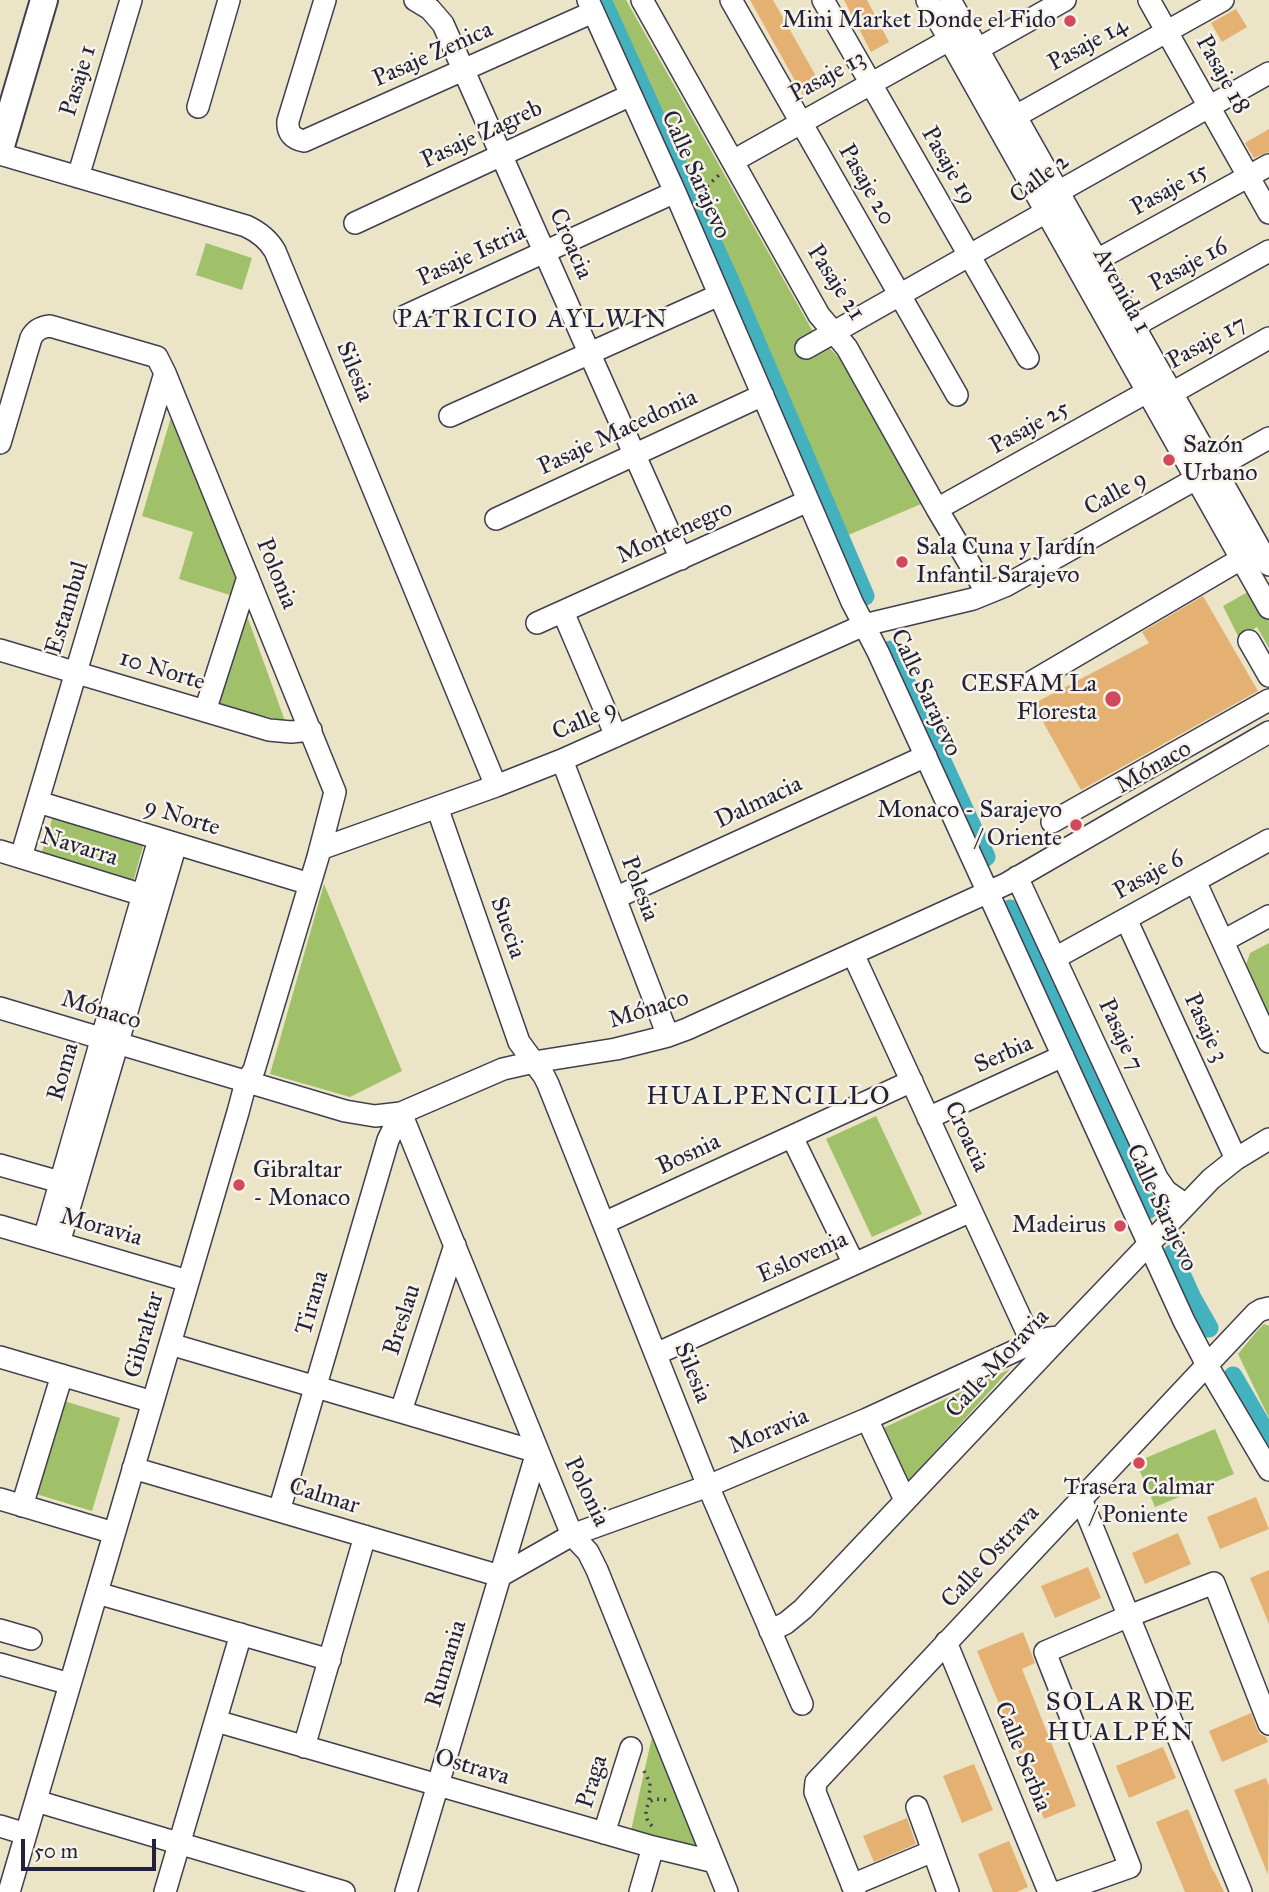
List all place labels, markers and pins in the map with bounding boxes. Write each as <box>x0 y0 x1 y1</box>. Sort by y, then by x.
place label: Mini Market Donde el Fido <box>782 7 1056 35</box>
marker: Mini Market Donde el Fido <box>1062 13 1078 29</box>
place label: Sazón Urbano <box>1183 432 1257 488</box>
marker: Sazón Urbano <box>1161 452 1177 468</box>
place label: Sala Cuna y Jardín Infantil Sarajevo <box>916 534 1095 590</box>
marker: Sala Cuna y Jardín Infantil Sarajevo <box>894 554 910 570</box>
place label: CESFAM La Floresta <box>961 671 1097 727</box>
marker: CESFAM La Floresta <box>1103 689 1123 709</box>
place label: Monaco - Sarajevo / Oriente <box>877 797 1062 853</box>
marker: Monaco - Sarajevo / Oriente <box>1068 817 1084 833</box>
place label: Gibraltar - Monaco <box>253 1157 350 1213</box>
marker: Gibraltar - Monaco <box>231 1177 247 1193</box>
place label: Madeirus <box>1012 1212 1106 1240</box>
marker: Madeirus <box>1112 1218 1128 1234</box>
marker: Trasera Calmar / Poniente <box>1131 1455 1147 1471</box>
place label: Trasera Calmar / Poniente <box>1064 1474 1214 1530</box>

